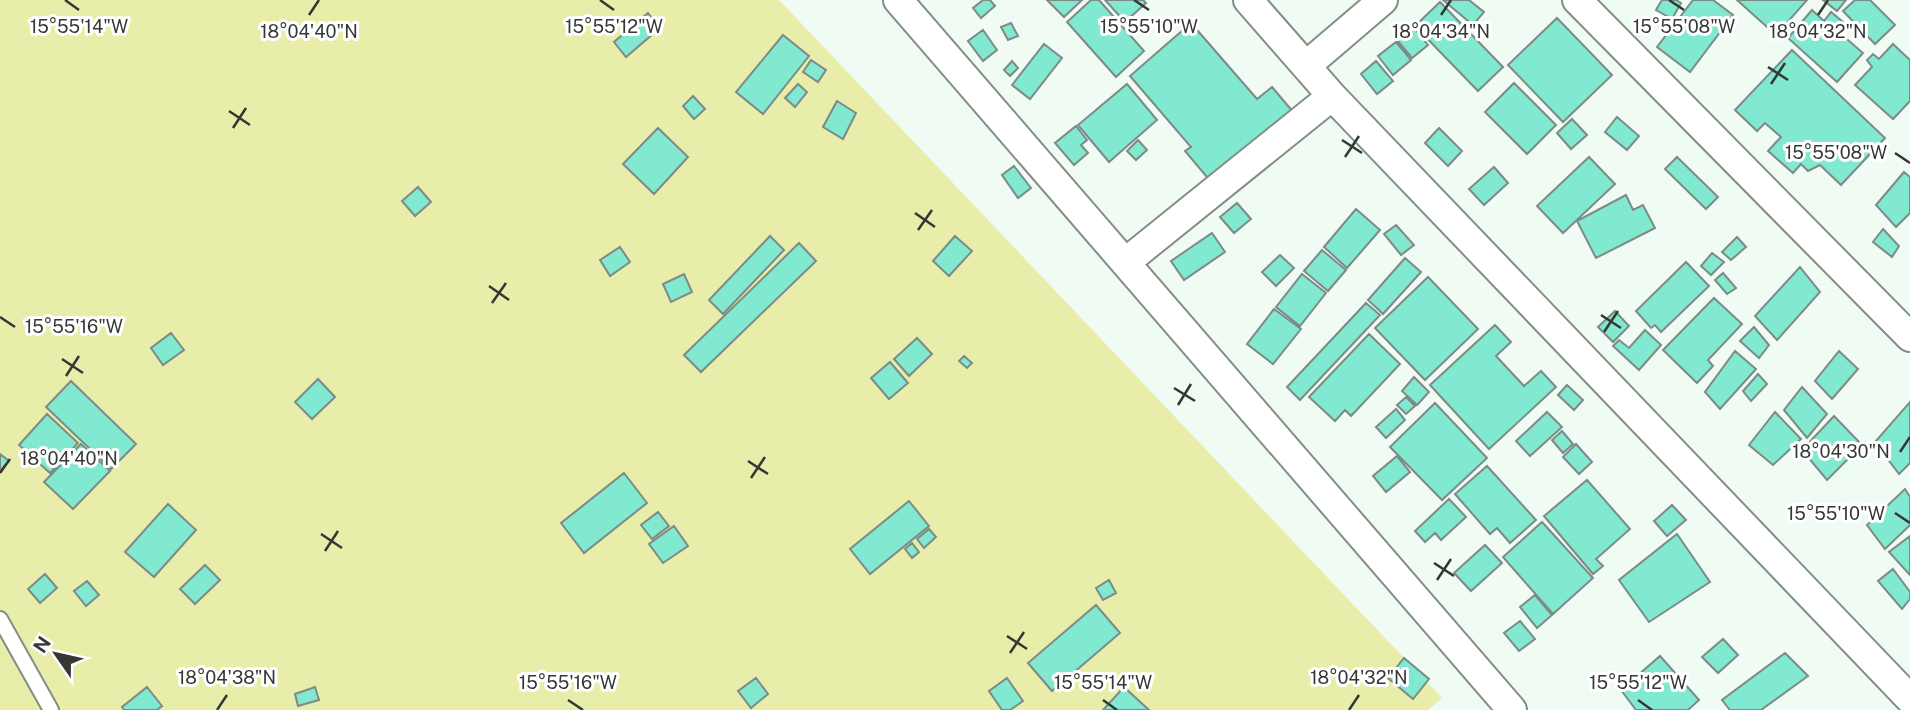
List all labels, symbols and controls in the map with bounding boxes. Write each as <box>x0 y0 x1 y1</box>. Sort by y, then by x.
text: 15°55'14"W <box>30 16 128 37</box>
text: 15°55'12"W <box>565 16 663 37</box>
text: 15°55'10"W <box>1100 16 1198 37</box>
text: 15°55'08"W <box>1633 16 1735 37</box>
text: 18°04'40"N <box>260 21 358 42</box>
text: 18°04'34"N <box>1392 21 1490 42</box>
text: 18°04'32"N <box>1769 21 1867 42</box>
text: 15°55'08"W <box>1785 142 1887 163</box>
text: 15°55'16"W <box>25 316 123 337</box>
text: 18°04'30"N <box>1792 441 1890 462</box>
text: 18°04'40"N <box>20 448 118 469</box>
text: 15°55'10"W <box>1787 503 1885 524</box>
north arrow <box>21 619 91 689</box>
text: N <box>29 632 55 657</box>
text: 18°04'38"N <box>178 667 276 688</box>
text: 18°04'32"N <box>1310 667 1408 688</box>
text: 15°55'16"W <box>519 672 617 693</box>
text: 15°55'14"W <box>1054 672 1152 693</box>
text: 15°55'12"W <box>1589 672 1687 693</box>

